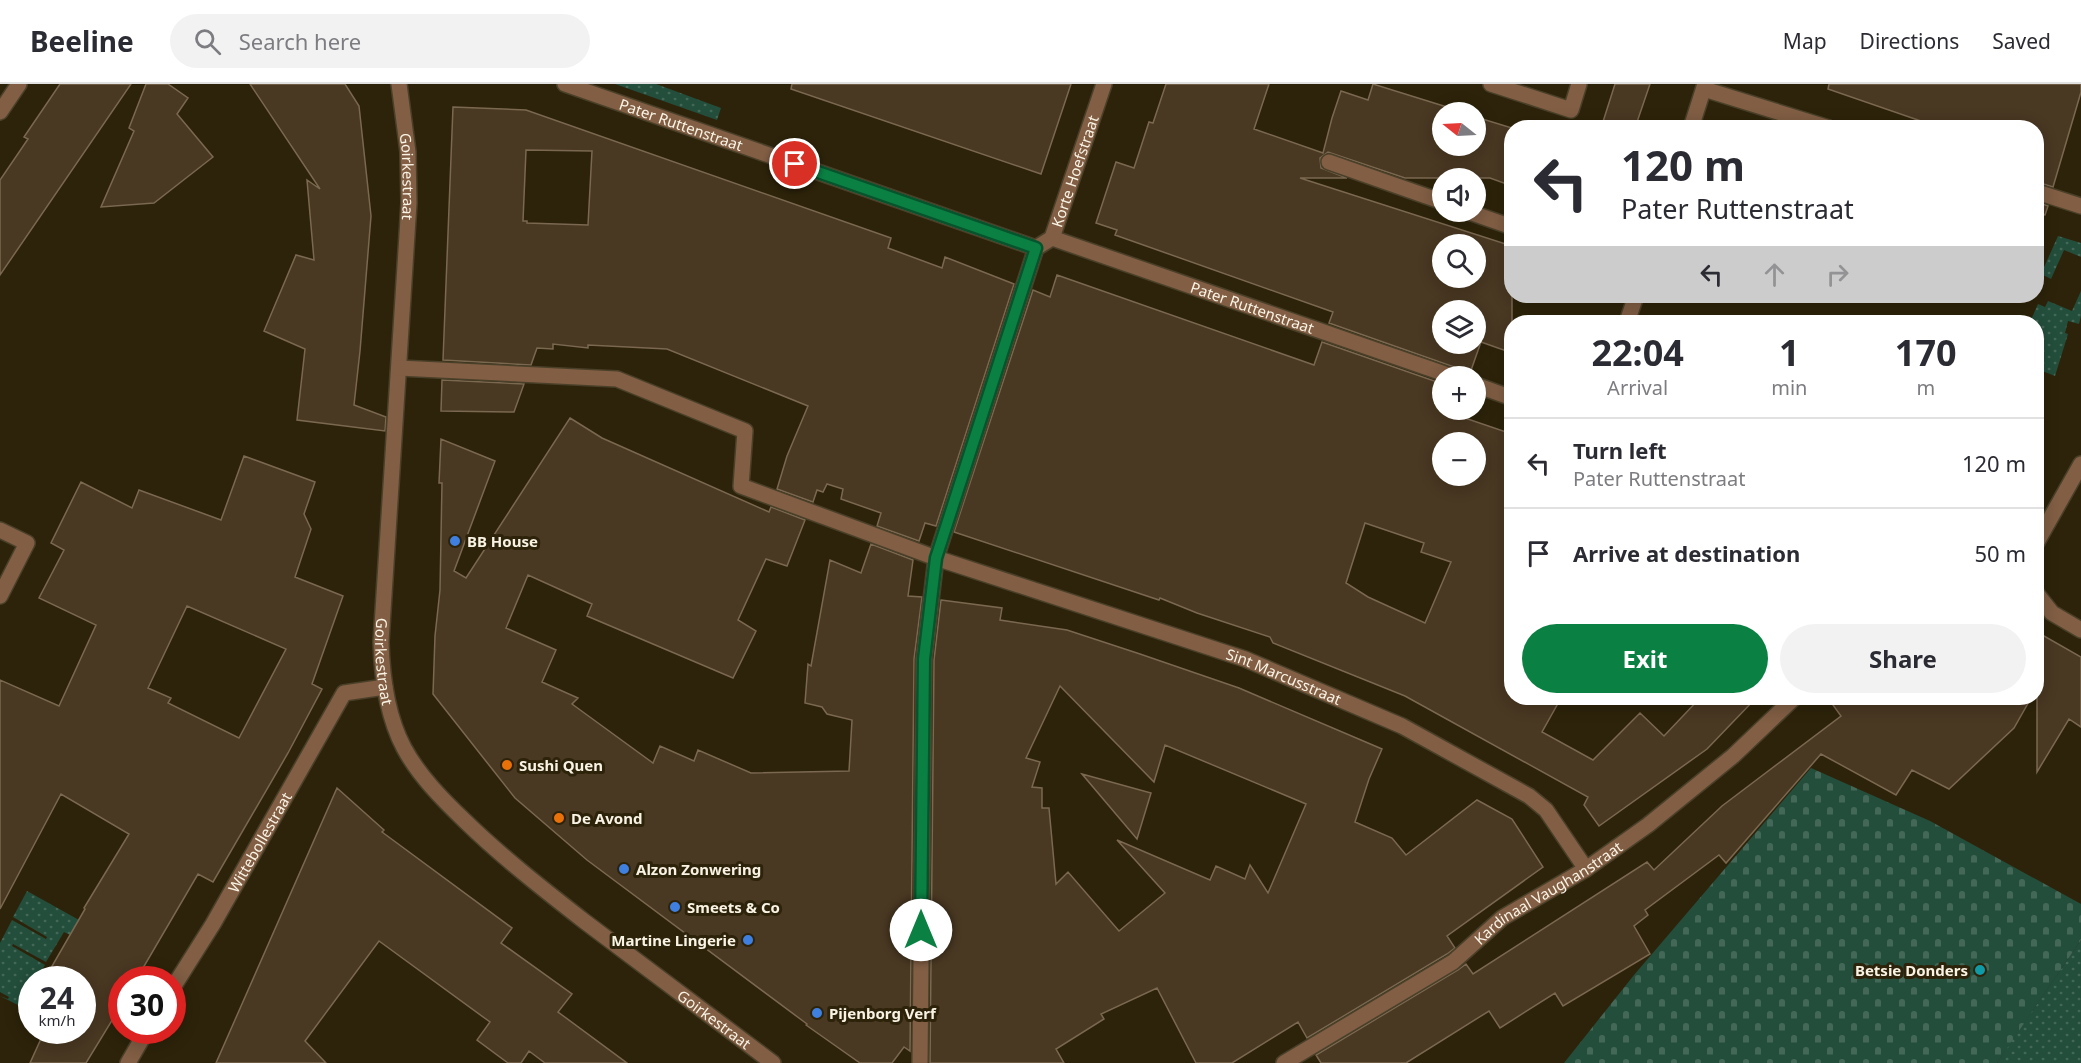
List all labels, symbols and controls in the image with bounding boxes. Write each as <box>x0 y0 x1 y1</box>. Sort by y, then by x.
search box <box>170 14 590 68</box>
text: Beeline <box>30 22 134 60</box>
icon: search <box>191 25 224 58</box>
text: Search here <box>239 26 361 56</box>
text: Map <box>1783 27 1827 55</box>
text: Directions <box>1860 27 1959 55</box>
text: Saved <box>1992 27 2051 55</box>
street label: Pater Ruttenstraat <box>617 94 746 155</box>
north arrow <box>1432 102 1486 156</box>
map controls <box>1432 102 1486 486</box>
street label: Korte Hoefstraat <box>1046 112 1103 230</box>
street label: Goirkestraat <box>396 132 419 221</box>
text: 120 m <box>1621 136 1745 193</box>
pin <box>769 138 820 189</box>
icon: left <box>1522 144 1600 222</box>
icon: arrive <box>778 147 811 180</box>
button: sound <box>1432 168 1486 222</box>
text: Pater Ruttenstraat <box>1621 190 1854 227</box>
button: search <box>1432 234 1486 288</box>
icon: left <box>1695 258 1728 291</box>
icon: ahead <box>1758 258 1791 291</box>
icon: right <box>1821 258 1854 291</box>
street label: Pater Ruttenstraat <box>1188 277 1317 338</box>
button: layers <box>1432 300 1486 354</box>
text: 22:04 <box>1591 328 1684 377</box>
text: 1 <box>1779 328 1800 377</box>
text: 170 <box>1895 328 1957 377</box>
button: + <box>1432 366 1486 420</box>
text: Arrival <box>1607 374 1668 401</box>
text: min <box>1771 374 1807 401</box>
text: m <box>1916 374 1935 401</box>
button: − <box>1432 432 1486 486</box>
text: Turn left <box>1573 435 1667 465</box>
icon: left <box>1522 447 1555 480</box>
text: 120 m <box>1962 448 2026 478</box>
text: Pater Ruttenstraat <box>1573 465 1745 492</box>
place label: BB House <box>467 531 538 551</box>
marker: BB House <box>448 534 462 548</box>
icon: arrive <box>1522 537 1555 570</box>
text: Arrive at destination <box>1573 538 1800 568</box>
text: 50 m <box>1975 538 2026 568</box>
street label: Goirkestraat <box>371 617 398 707</box>
button: Exit <box>1522 624 1768 693</box>
button: Share <box>1780 624 2026 693</box>
street label: Sint Marcusstraat <box>1224 644 1345 709</box>
place label: Sushi Quen <box>519 755 603 775</box>
marker: Sushi Quen <box>500 758 514 772</box>
street label: Wittebollestraat <box>223 788 296 896</box>
place label: De Avond <box>571 808 642 828</box>
marker: De Avond <box>552 811 566 825</box>
street label: Kardinaal Vaughanstraat <box>1469 836 1627 949</box>
place label: Alzon Zonwering <box>636 859 761 879</box>
marker: Alzon Zonwering <box>617 862 631 876</box>
place label: Smeets & Co <box>687 897 780 917</box>
position arrow <box>889 898 953 962</box>
marker: Smeets & Co <box>668 900 682 914</box>
place label: Martine Lingerie <box>611 930 736 950</box>
marker: Martine Lingerie <box>741 933 755 947</box>
place label: Betsie Donders <box>1855 960 1968 980</box>
marker: Betsie Donders <box>1973 963 1987 977</box>
speed limit sign: 30 <box>108 966 186 1044</box>
text: 24 <box>40 977 74 1018</box>
street label: Goirkestraat <box>673 985 756 1054</box>
place label: Pijenborg Verf <box>829 1003 937 1023</box>
marker: Pijenborg Verf <box>810 1006 824 1020</box>
text: km/h <box>39 1010 75 1030</box>

